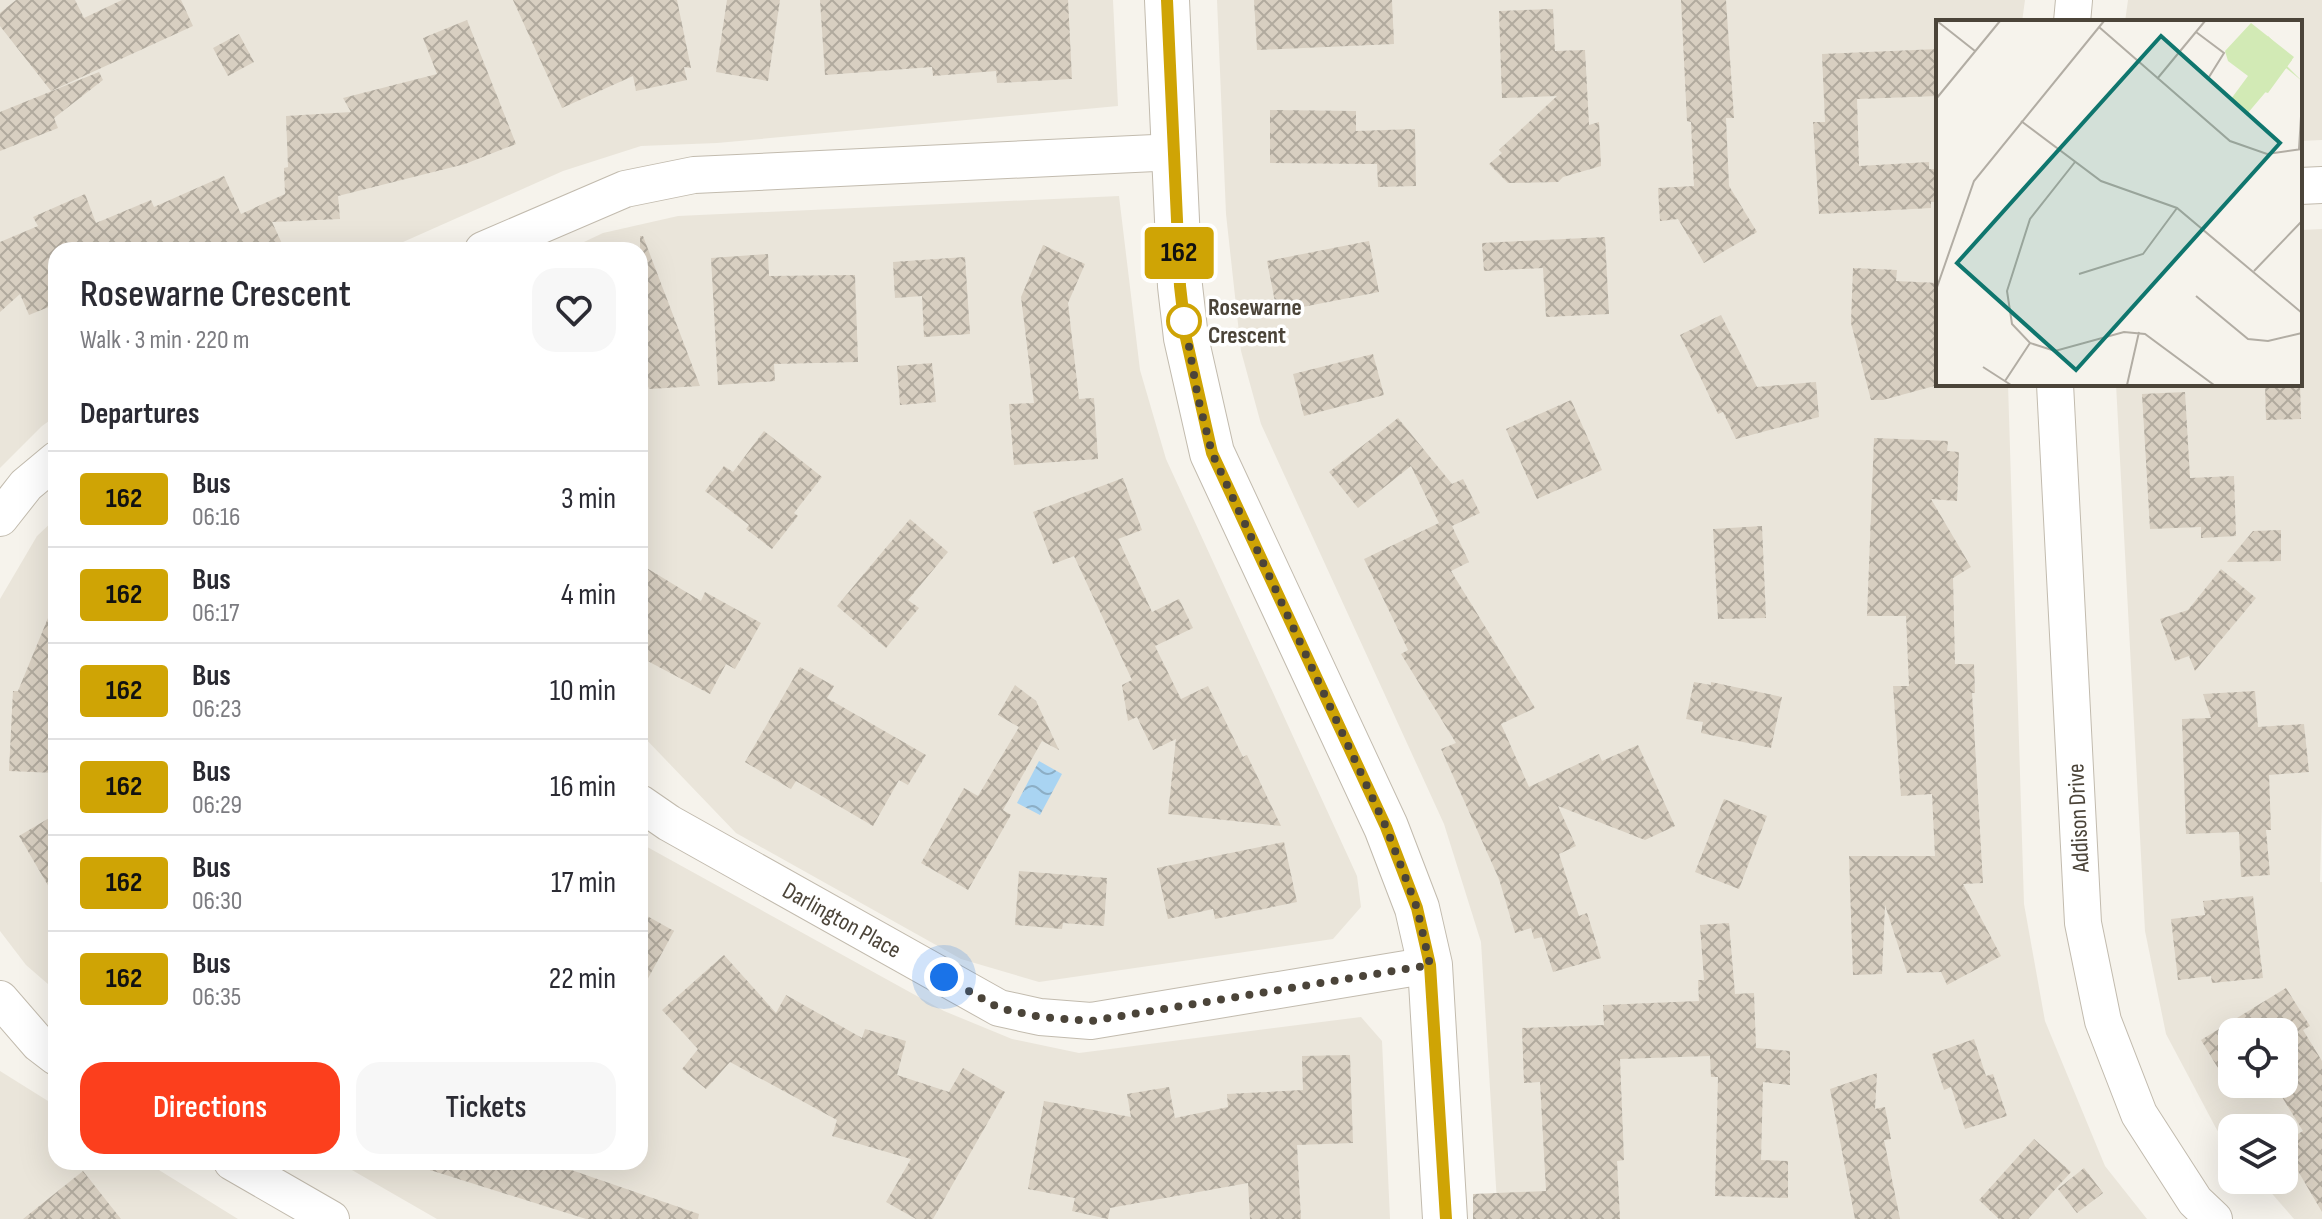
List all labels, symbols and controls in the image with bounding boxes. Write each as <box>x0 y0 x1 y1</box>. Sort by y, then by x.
inset map <box>1936 20 2302 386</box>
line badge: 162 <box>1133 227 1225 279</box>
text: 162 <box>1161 236 1197 269</box>
button: heart <box>532 268 616 352</box>
text: Rosewarne Crescent <box>80 272 351 317</box>
place label: Rosewarne Crescent <box>1208 293 1302 350</box>
marker: Rosewarne Crescent <box>1167 304 1201 338</box>
text: Walk · 3 min · 220 m <box>80 325 249 356</box>
text: Departures <box>80 396 200 432</box>
text: Bus <box>192 466 231 502</box>
text: 3 min <box>561 481 616 517</box>
text: 162 <box>106 482 142 515</box>
text: 06:16 <box>192 502 240 533</box>
text: Bus <box>192 562 231 598</box>
text: 4 min <box>561 577 616 613</box>
text: 162 <box>106 578 142 611</box>
text: 06:17 <box>192 598 239 629</box>
text: Bus <box>192 658 231 694</box>
text: 10 min <box>550 673 616 709</box>
text: 162 <box>106 674 142 707</box>
text: 06:23 <box>192 694 242 725</box>
text: Bus <box>192 754 231 790</box>
street label: Addison Drive <box>2061 763 2096 874</box>
text: 16 min <box>550 769 616 805</box>
text: 162 <box>106 770 142 803</box>
text: 06:29 <box>192 790 242 821</box>
text: Bus <box>192 850 231 886</box>
text: 17 min <box>551 865 616 901</box>
text: 162 <box>106 866 142 899</box>
street label: Darlington Place <box>777 876 906 965</box>
text: 06:30 <box>192 886 242 917</box>
text: Bus <box>192 946 231 982</box>
your location <box>924 957 964 997</box>
text: 22 min <box>549 961 616 997</box>
text: 162 <box>106 962 142 995</box>
text: 06:35 <box>192 982 241 1013</box>
map controls <box>2218 1018 2298 1194</box>
button: locate <box>2218 1018 2298 1098</box>
button: Directions <box>80 1062 340 1154</box>
button: Tickets <box>356 1062 616 1154</box>
button: layers <box>2218 1114 2298 1194</box>

